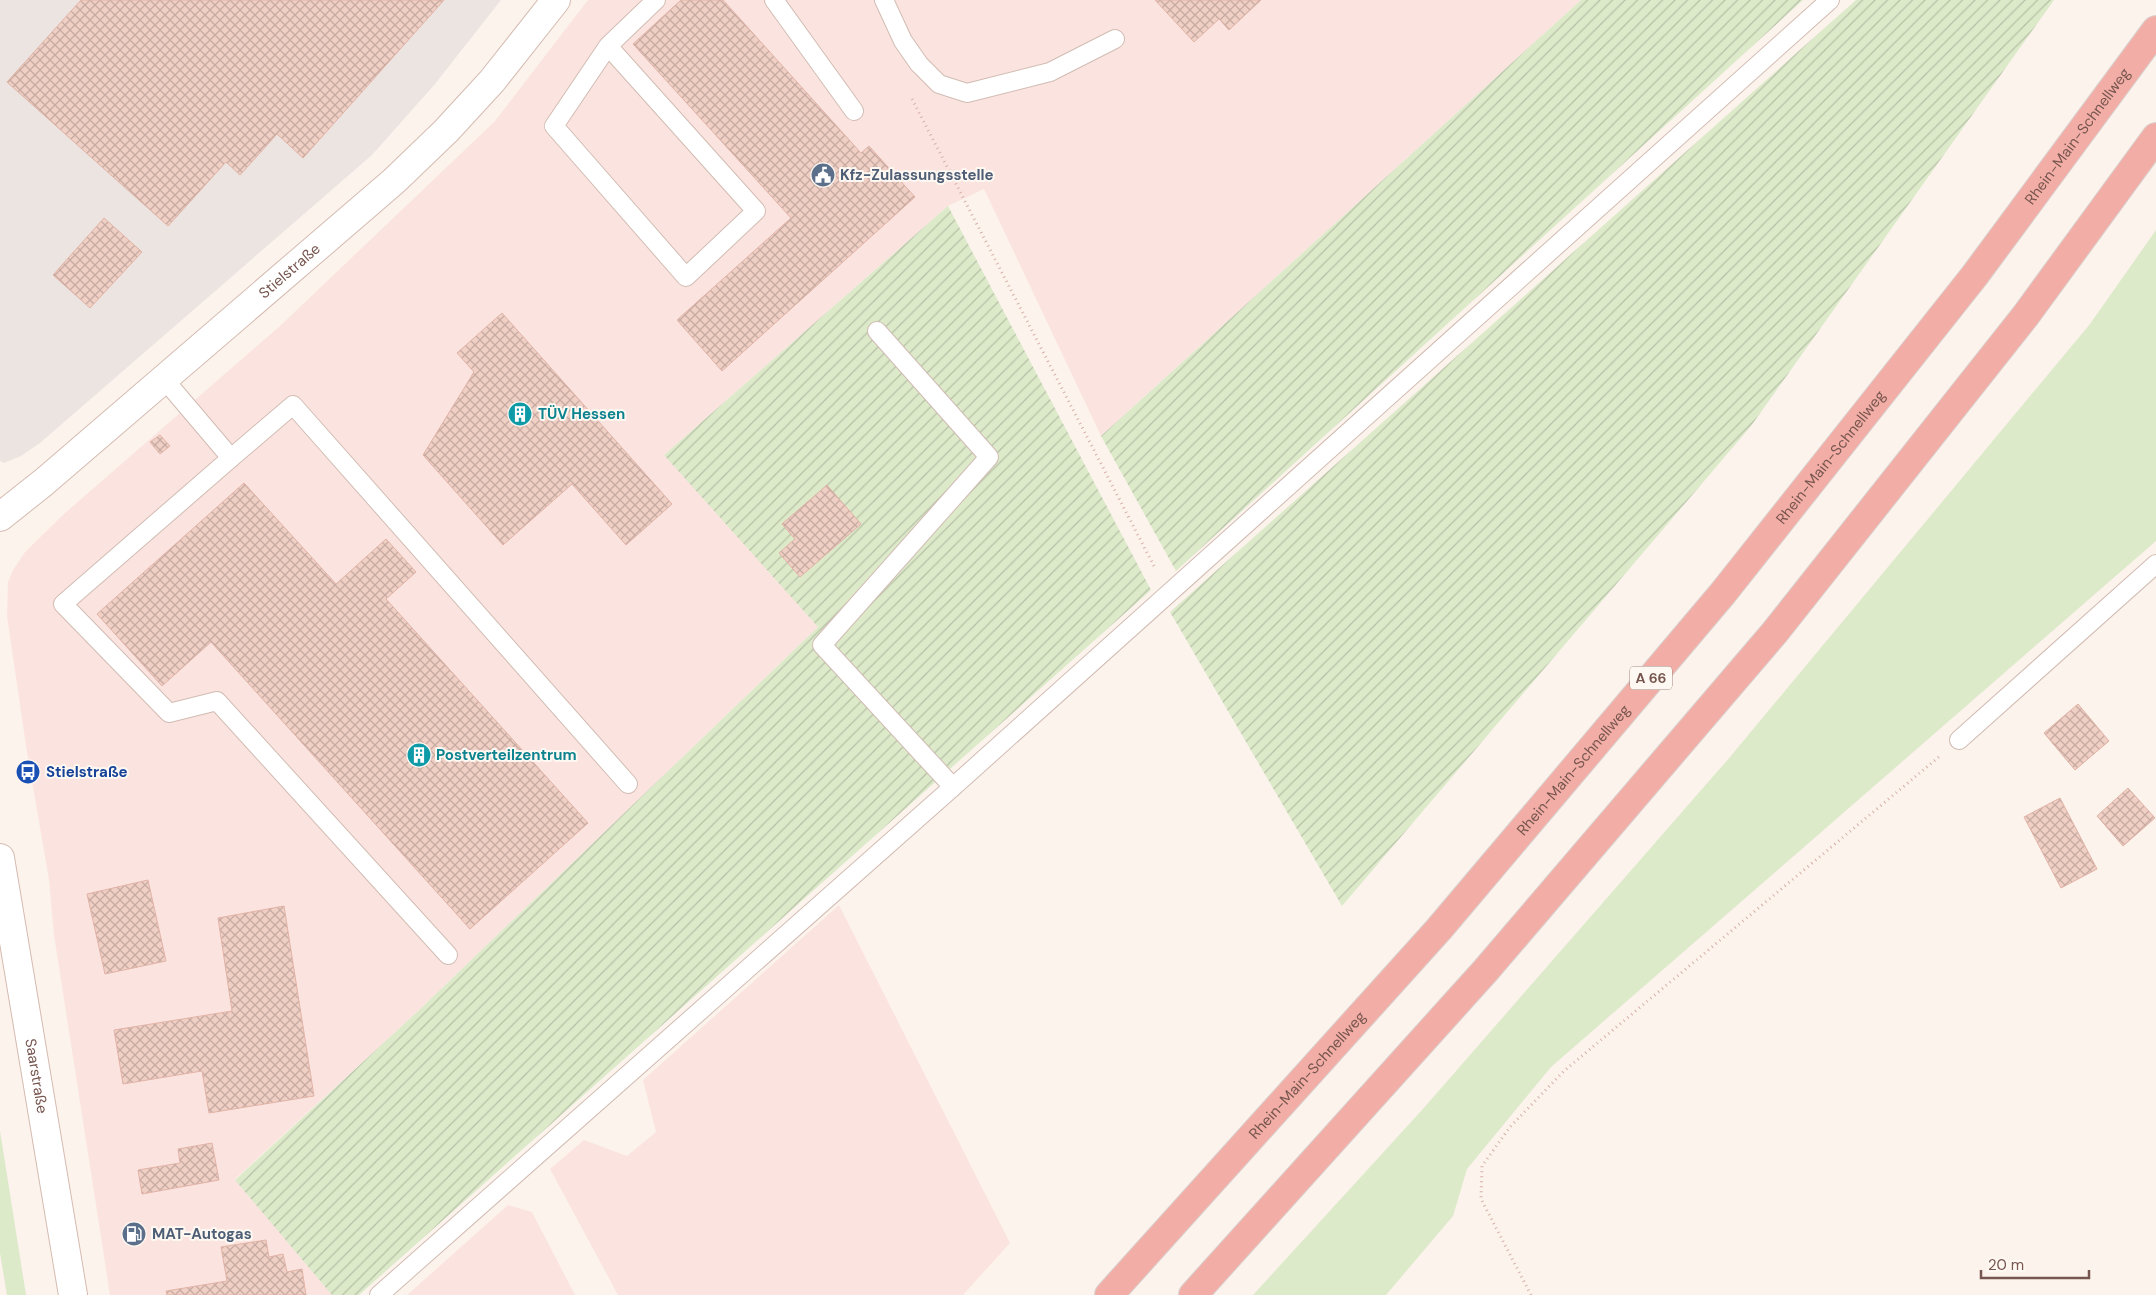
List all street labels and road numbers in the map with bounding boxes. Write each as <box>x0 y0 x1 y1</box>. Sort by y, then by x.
street label: Rhein-Main-Schnellweg <box>2020 64 2135 209</box>
street label: Stielstraße <box>254 239 325 303</box>
street label: Rhein-Main-Schnellweg <box>1771 386 1890 528</box>
road number: A 66 <box>1630 666 1672 690</box>
street label: Rhein-Main-Schnellweg <box>1512 700 1634 840</box>
street label: Rhein-Main-Schnellweg <box>1244 1007 1370 1143</box>
street label: Saarstraße <box>20 1037 53 1115</box>

